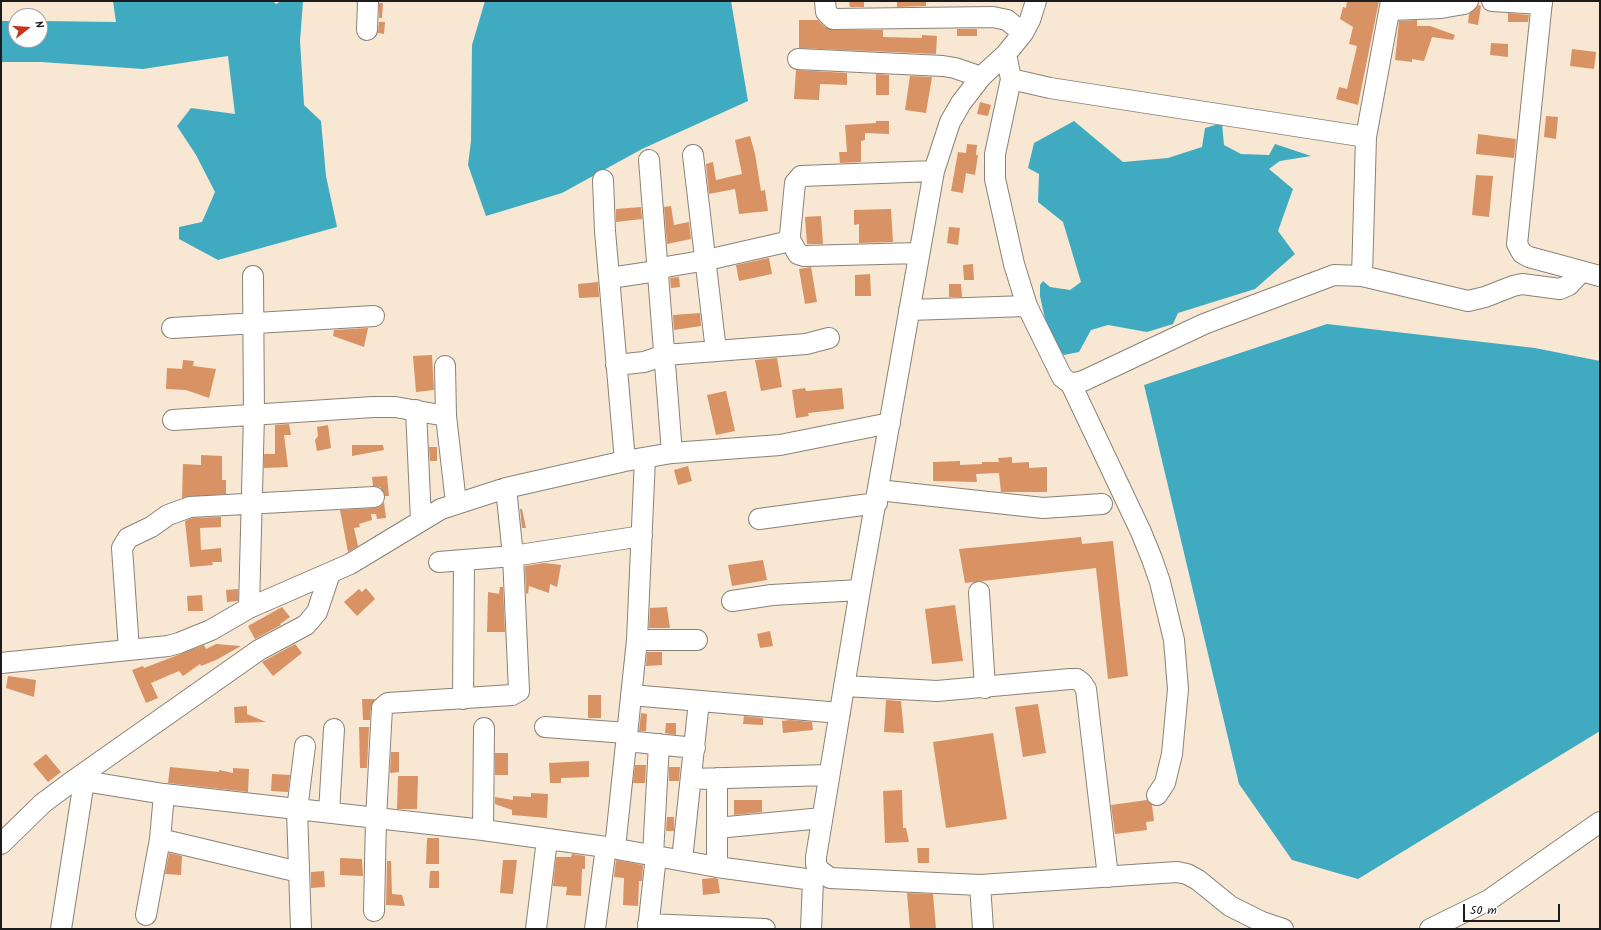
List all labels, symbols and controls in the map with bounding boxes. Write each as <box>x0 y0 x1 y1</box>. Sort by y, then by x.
north arrow <box>8 8 48 48</box>
text: N <box>29 19 48 31</box>
scale bar <box>1465 896 1562 922</box>
text: 50 m <box>1470 901 1497 920</box>

